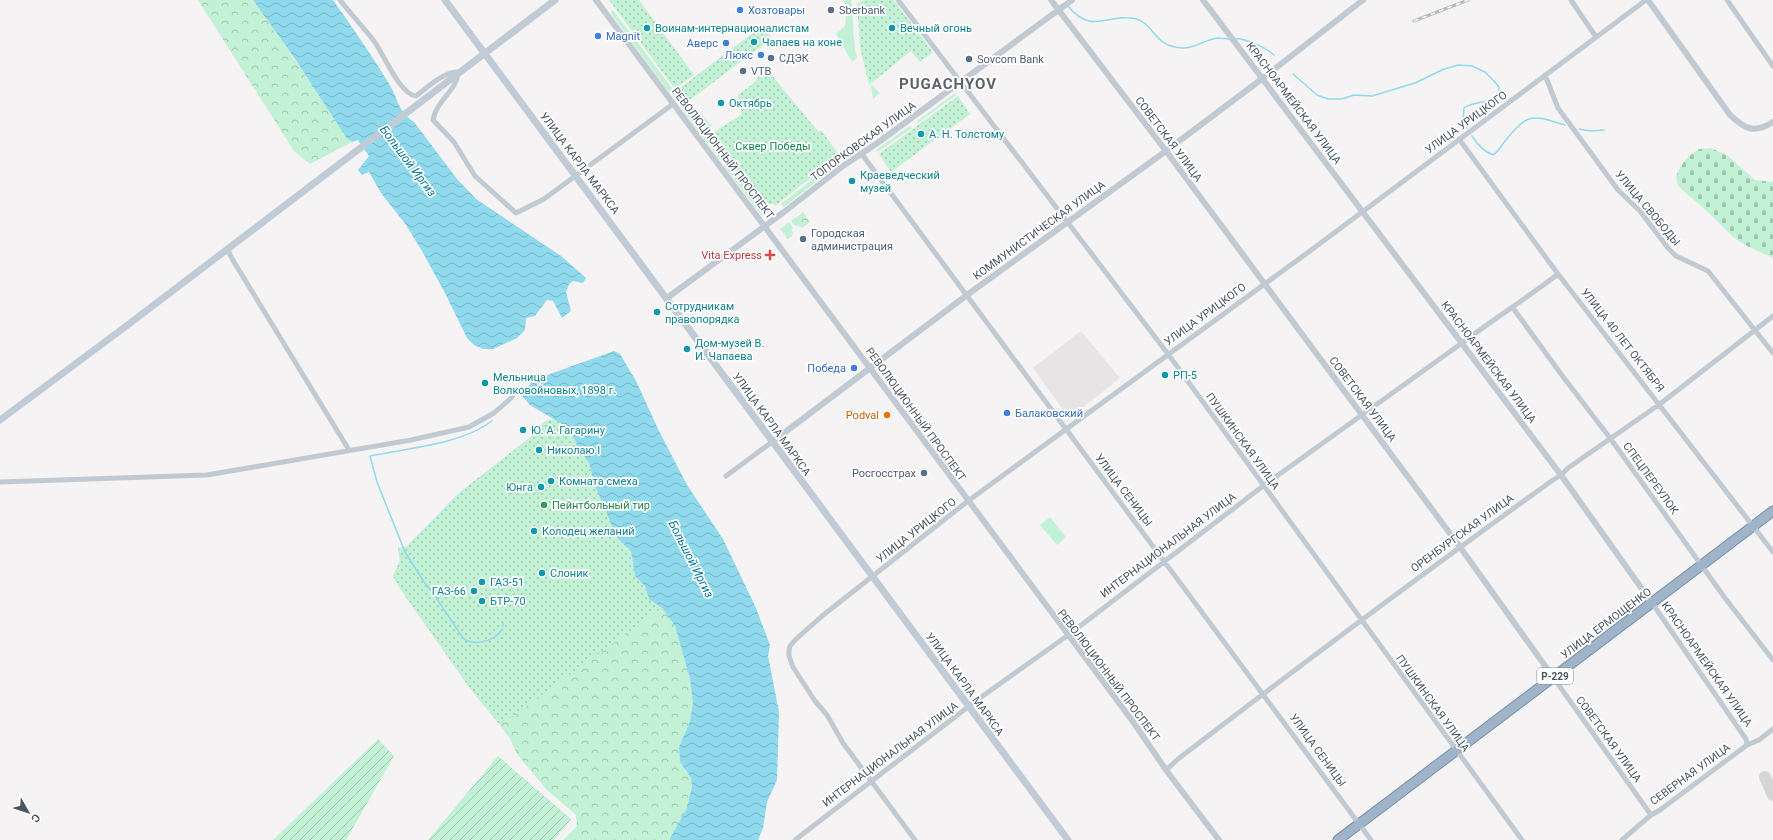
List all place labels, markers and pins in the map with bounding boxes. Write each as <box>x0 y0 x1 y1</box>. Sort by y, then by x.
place label: Хозтовары <box>748 4 805 17</box>
place label: Sberbank <box>839 4 886 17</box>
marker: Хозтовары <box>735 5 745 15</box>
marker: Sberbank <box>826 5 836 15</box>
place label: Воинам-интернационалистам <box>655 22 809 35</box>
place label: Вечный огонь <box>900 22 972 35</box>
marker: Воинам-интернационалистам <box>642 23 652 33</box>
marker: Вечный огонь <box>887 23 897 33</box>
place label: Magnit <box>606 30 641 43</box>
marker: Magnit <box>593 31 603 41</box>
place label: Чапаев на коне <box>762 36 842 49</box>
place label: Аверс <box>687 37 718 50</box>
marker: Чапаев на коне <box>749 37 759 47</box>
marker: Аверс <box>721 38 731 48</box>
place label: Люкс <box>725 49 753 62</box>
marker: Люкс <box>756 50 766 60</box>
place label: СДЭК <box>779 52 810 65</box>
marker: СДЭК <box>766 53 776 63</box>
place label: Sovcom Bank <box>977 53 1044 66</box>
marker: Sovcom Bank <box>964 54 974 64</box>
place label: VTB <box>751 65 772 78</box>
marker: VTB <box>738 66 748 76</box>
place label: Октябрь <box>729 97 772 110</box>
marker: Октябрь <box>716 98 726 108</box>
place label: А. Н. Толстому <box>929 128 1005 141</box>
marker: А. Н. Толстому <box>916 129 926 139</box>
place label: Краеведческий музей <box>860 169 940 195</box>
marker: Краеведческий музей <box>847 176 857 186</box>
place label: Городская администрация <box>811 227 893 253</box>
marker: Городская администрация <box>798 234 808 244</box>
place label: Vita Express <box>701 249 762 262</box>
marker: Vita Express <box>765 250 775 260</box>
place label: Сотрудникам правопорядка <box>665 300 739 326</box>
marker: Сотрудникам правопорядка <box>652 307 662 317</box>
place label: Дом-музей В. И. Чапаева <box>695 337 764 363</box>
marker: Дом-музей В. И. Чапаева <box>682 344 692 354</box>
place label: Победа <box>807 362 846 375</box>
marker: Победа <box>849 363 859 373</box>
place label: РП-5 <box>1173 369 1197 382</box>
marker: РП-5 <box>1160 370 1170 380</box>
place label: Мельница Волковойновых, 1898 г. <box>493 371 616 397</box>
marker: Мельница Волковойновых, 1898 г. <box>480 378 490 388</box>
place label: Балаковский <box>1015 407 1083 420</box>
marker: Балаковский <box>1002 408 1012 418</box>
place label: Podval <box>846 409 879 422</box>
marker: Podval <box>882 410 892 420</box>
place label: Ю. А. Гагарину <box>531 424 606 437</box>
marker: Ю. А. Гагарину <box>518 425 528 435</box>
place label: Николаю I <box>547 444 600 457</box>
marker: Николаю I <box>534 445 544 455</box>
place label: Росгосстрах <box>852 467 917 480</box>
marker: Росгосстрах <box>919 468 929 478</box>
place label: Комната смеха <box>559 475 638 488</box>
marker: Комната смеха <box>546 476 556 486</box>
place label: Юнга <box>506 481 533 494</box>
marker: Юнга <box>536 482 546 492</box>
place label: Пейнтбольный тир <box>552 499 650 512</box>
marker: Пейнтбольный тир <box>539 500 549 510</box>
place label: Колодец желаний <box>542 525 635 538</box>
marker: Колодец желаний <box>529 526 539 536</box>
place label: Слоник <box>550 567 588 580</box>
marker: Слоник <box>537 568 547 578</box>
place label: ГАЗ-51 <box>490 576 524 589</box>
marker: ГАЗ-51 <box>477 577 487 587</box>
place label: ГАЗ-66 <box>432 585 466 598</box>
marker: ГАЗ-66 <box>469 586 479 596</box>
place label: БТР-70 <box>490 595 526 608</box>
marker: БТР-70 <box>477 596 487 606</box>

